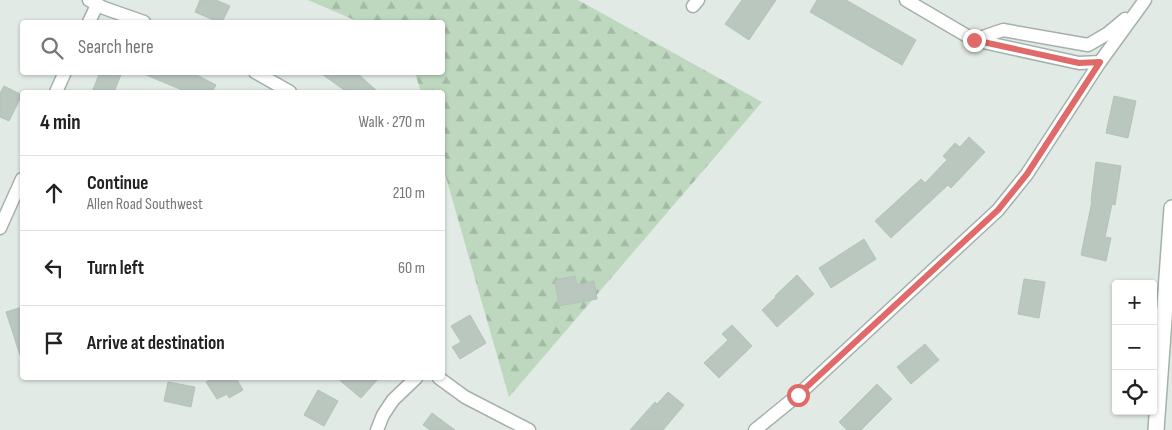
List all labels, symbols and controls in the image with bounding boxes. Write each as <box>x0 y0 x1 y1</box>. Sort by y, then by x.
search box <box>20 20 445 75</box>
route end <box>963 29 986 52</box>
icon: search <box>38 34 66 62</box>
text: Search here <box>78 36 154 59</box>
text: 4 min <box>40 110 81 135</box>
text: Walk · 270 m <box>359 113 425 132</box>
text: Continue <box>87 172 148 195</box>
icon: ahead <box>40 179 68 207</box>
text: 210 m <box>393 184 425 203</box>
text: Allen Road Southwest <box>87 195 203 214</box>
icon: left <box>40 254 68 282</box>
text: Turn left <box>87 257 144 280</box>
text: 60 m <box>398 259 425 278</box>
map controls <box>1112 280 1157 415</box>
button: + <box>1112 280 1157 325</box>
button: − <box>1112 325 1157 370</box>
icon: arrive <box>40 329 68 357</box>
text: Arrive at destination <box>87 332 225 355</box>
button: locate <box>1112 370 1157 415</box>
route start <box>787 384 810 407</box>

